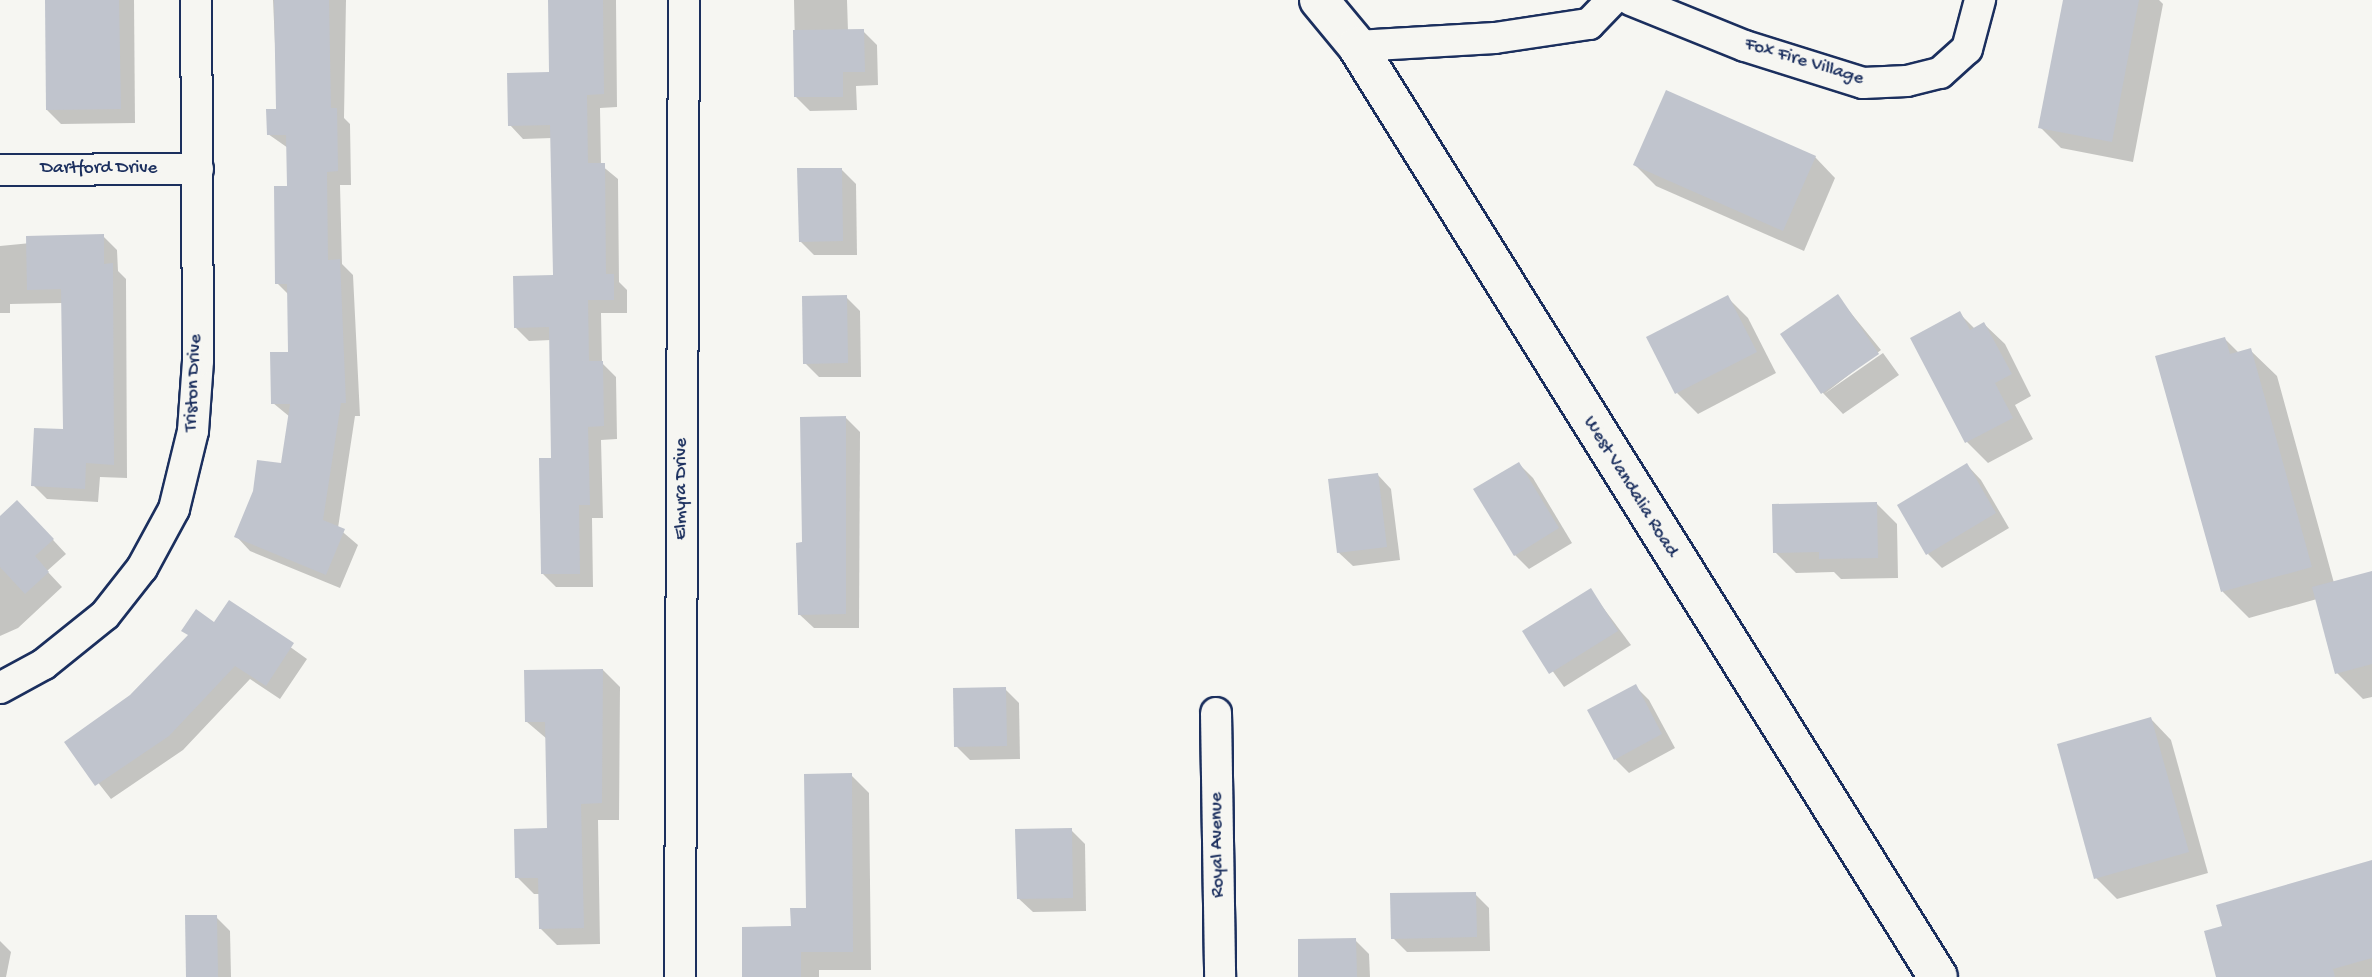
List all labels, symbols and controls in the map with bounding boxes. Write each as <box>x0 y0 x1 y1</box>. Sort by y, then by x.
street label: Fox Fire Village <box>1742 33 1866 91</box>
street label: Dartford Drive <box>41 158 157 180</box>
street label: Triston Drive <box>180 334 208 432</box>
street label: West Vandalia Road <box>1577 412 1683 562</box>
street label: Elmyra Drive <box>671 438 693 540</box>
street label: Royal Avenue <box>1206 792 1230 898</box>

